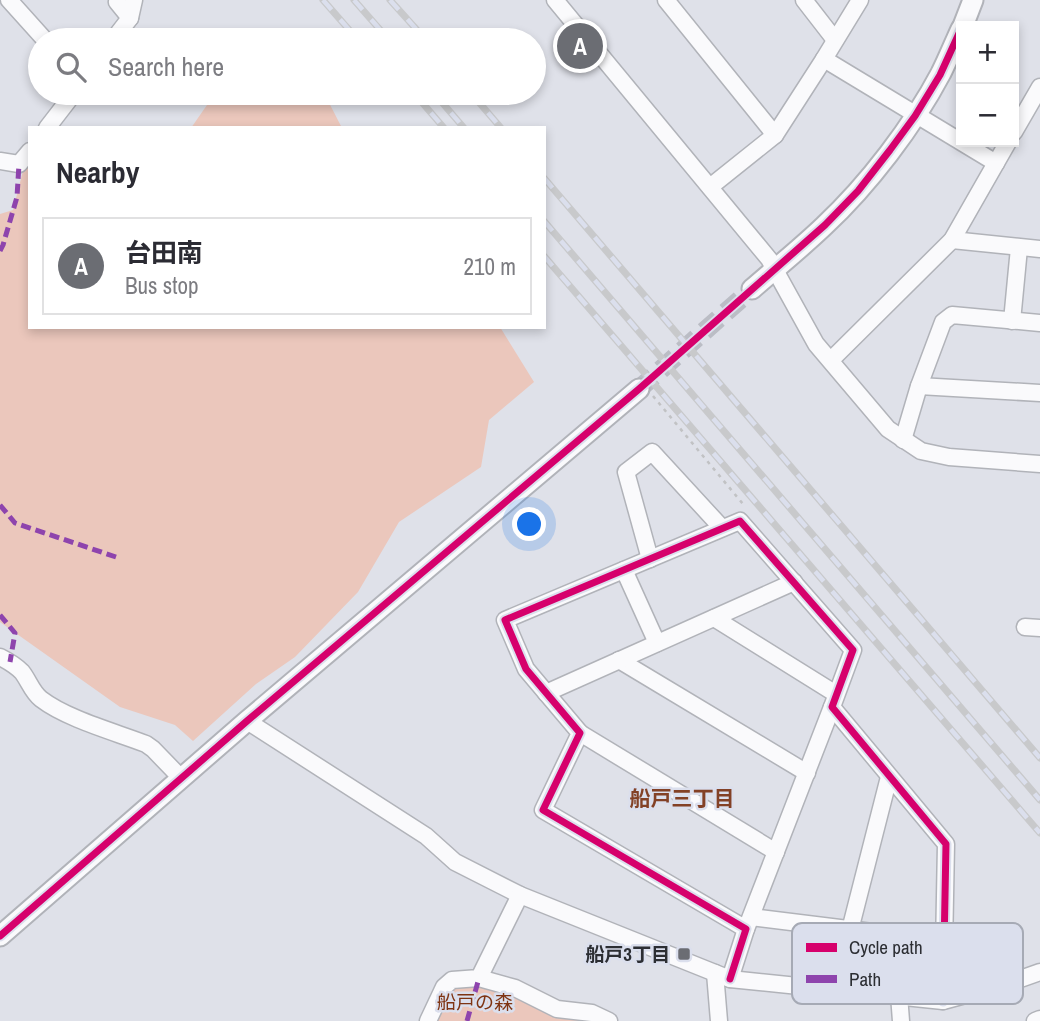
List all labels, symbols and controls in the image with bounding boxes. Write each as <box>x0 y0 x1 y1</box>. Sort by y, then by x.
pin: A <box>557 20 603 72</box>
map controls <box>956 21 1019 147</box>
button: + <box>956 21 1019 84</box>
search box <box>28 28 546 105</box>
icon: search <box>52 48 90 86</box>
text: Search here <box>108 49 224 84</box>
button: − <box>956 84 1019 147</box>
text: Nearby <box>56 152 139 192</box>
text: 台田南 <box>125 235 203 270</box>
text: A <box>74 251 88 282</box>
text: 210 m <box>464 251 516 282</box>
text: Bus stop <box>125 270 198 301</box>
your location <box>512 507 546 541</box>
district label: 船戸三丁目 <box>630 784 735 813</box>
legend <box>792 923 1023 1004</box>
text: Cycle path <box>849 934 923 960</box>
place label: 船戸3丁目 <box>585 941 670 967</box>
marker: 船戸3丁目 <box>676 946 692 962</box>
text: Path <box>849 966 881 992</box>
park label: 船戸の森 <box>437 989 513 1015</box>

